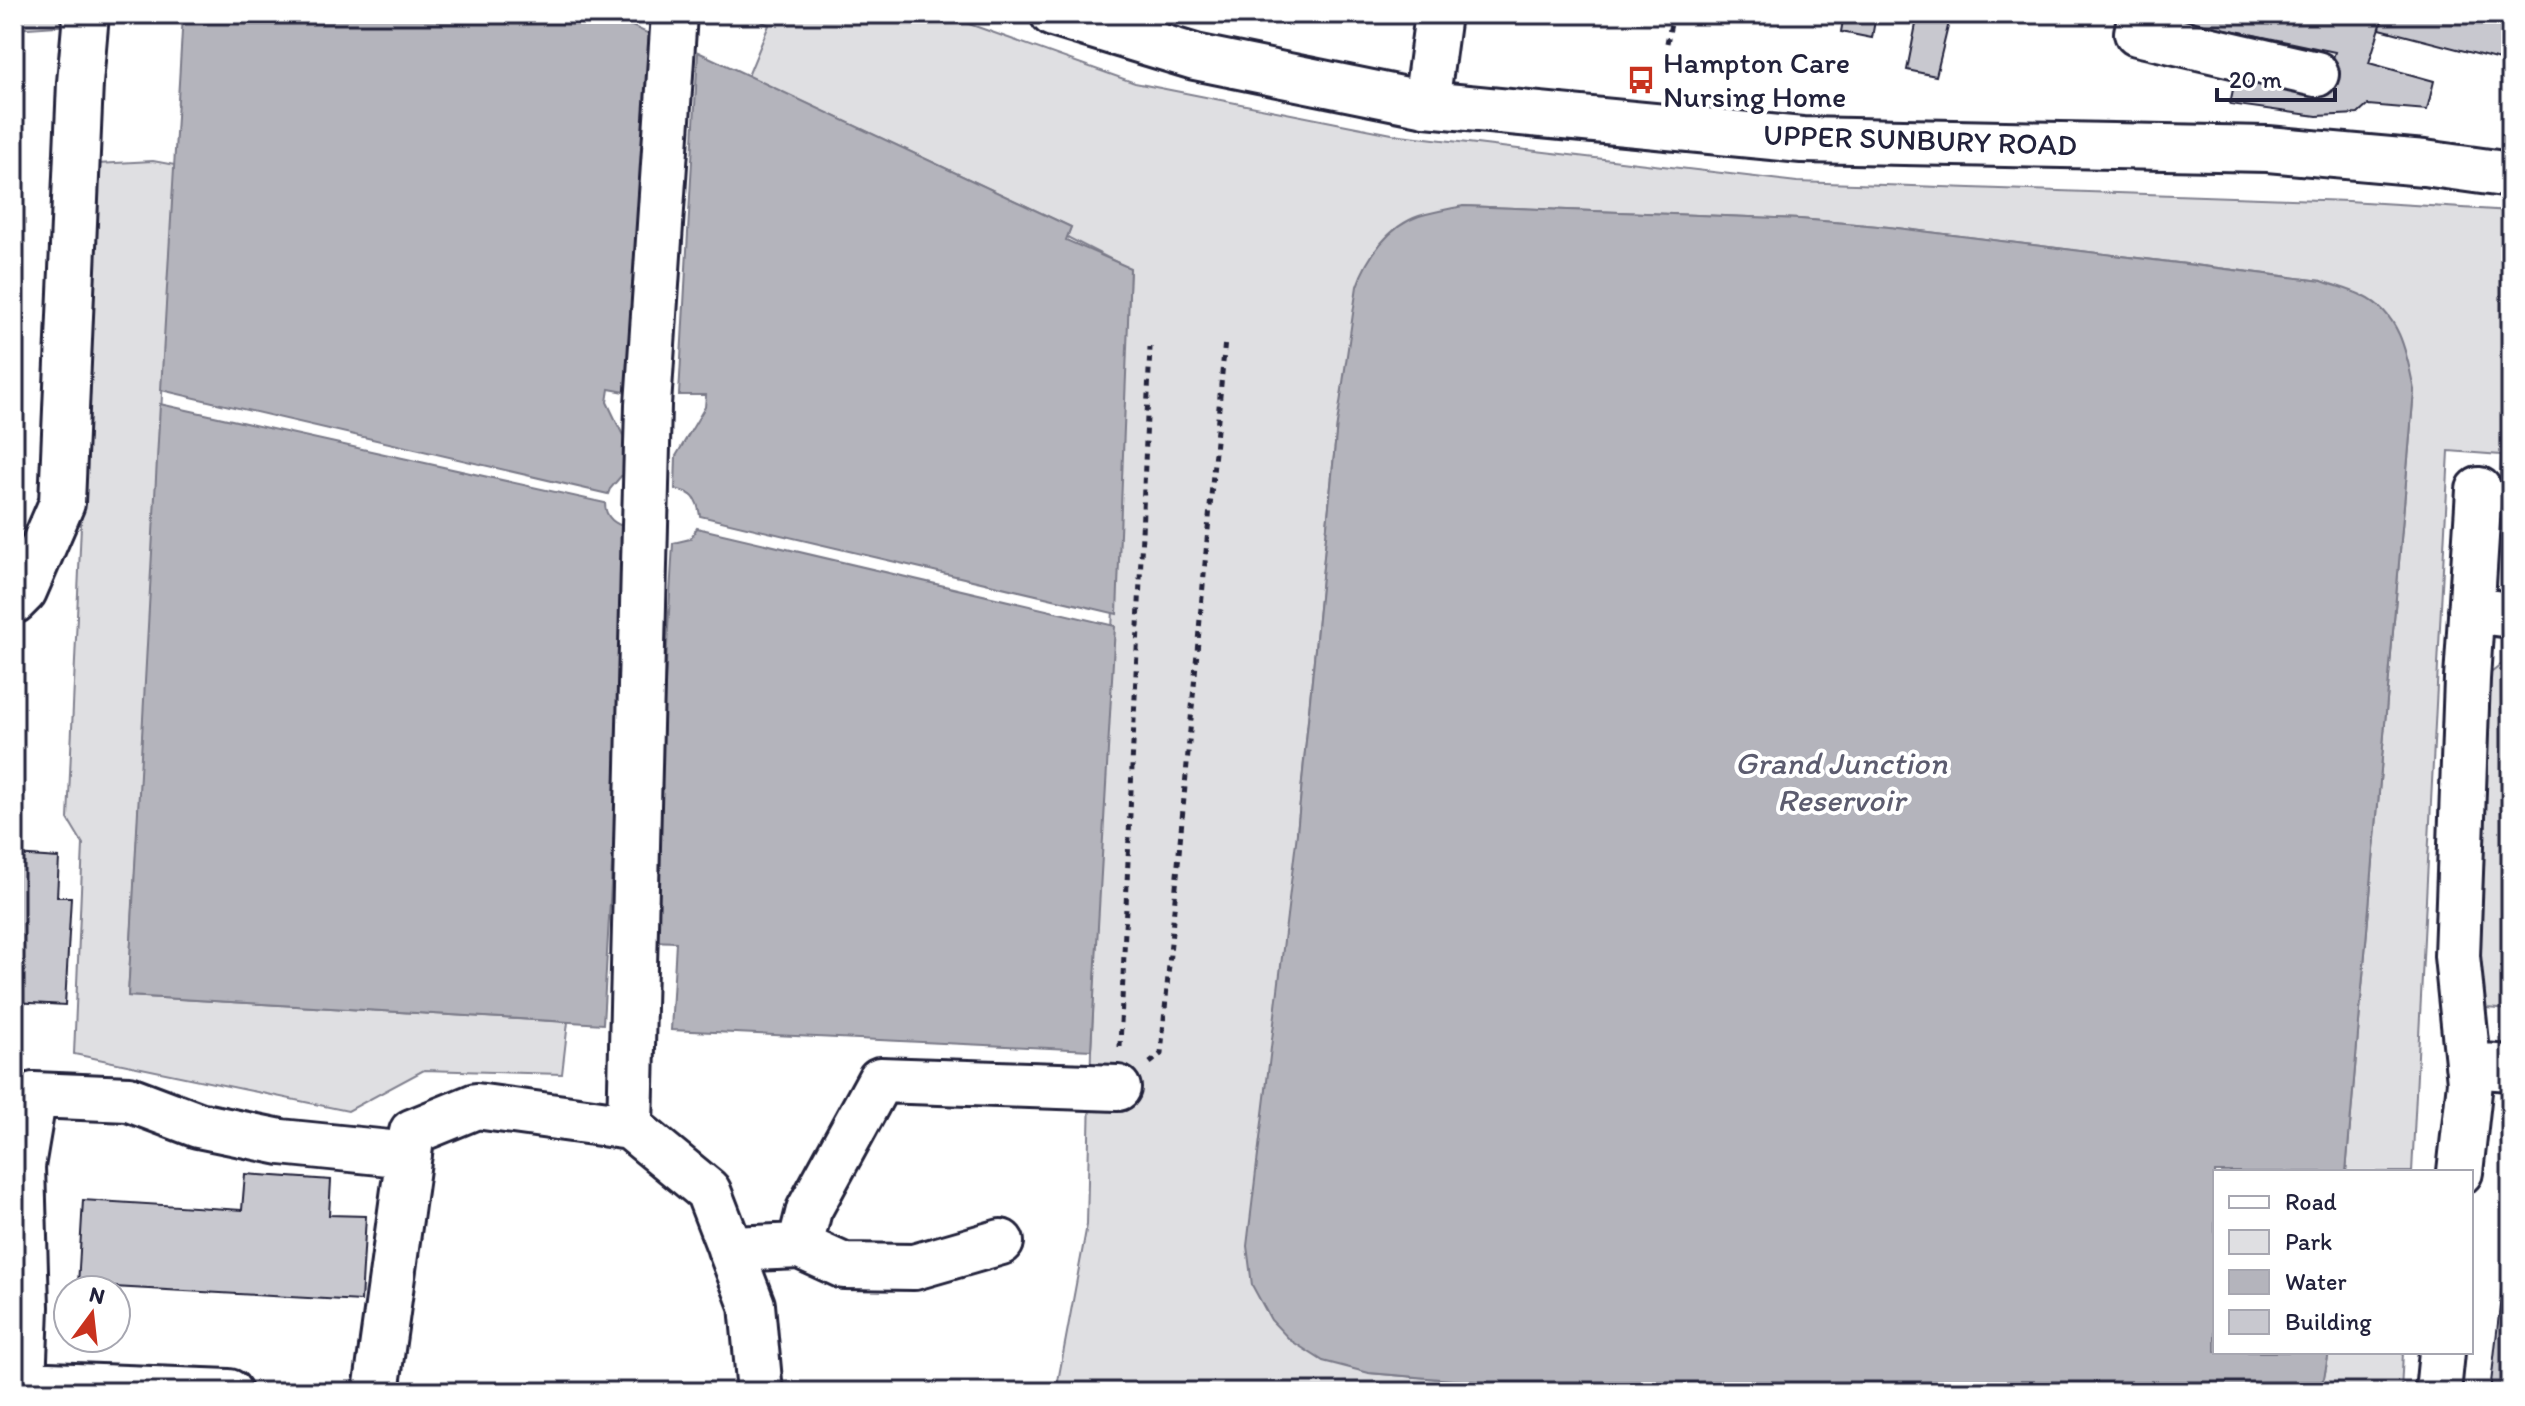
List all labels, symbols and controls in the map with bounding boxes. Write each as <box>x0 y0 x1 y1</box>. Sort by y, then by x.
place label: Hampton Care Nursing Home <box>1663 44 1850 115</box>
scale bar <box>2217 52 2335 102</box>
bus stop icon: Hampton Care Nursing Home <box>1626 65 1656 95</box>
text: 20 m <box>2229 65 2282 94</box>
street label: UPPER SUNBURY ROAD <box>1763 116 2078 163</box>
water label: Grand Junction Reservoir <box>1735 744 1947 819</box>
legend <box>2213 1170 2473 1354</box>
text: Road <box>2285 1187 2337 1216</box>
text: Park <box>2285 1227 2332 1256</box>
text: Water <box>2285 1267 2347 1296</box>
north arrow <box>52 1274 132 1354</box>
text: N <box>86 1280 108 1310</box>
text: Building <box>2285 1307 2372 1336</box>

